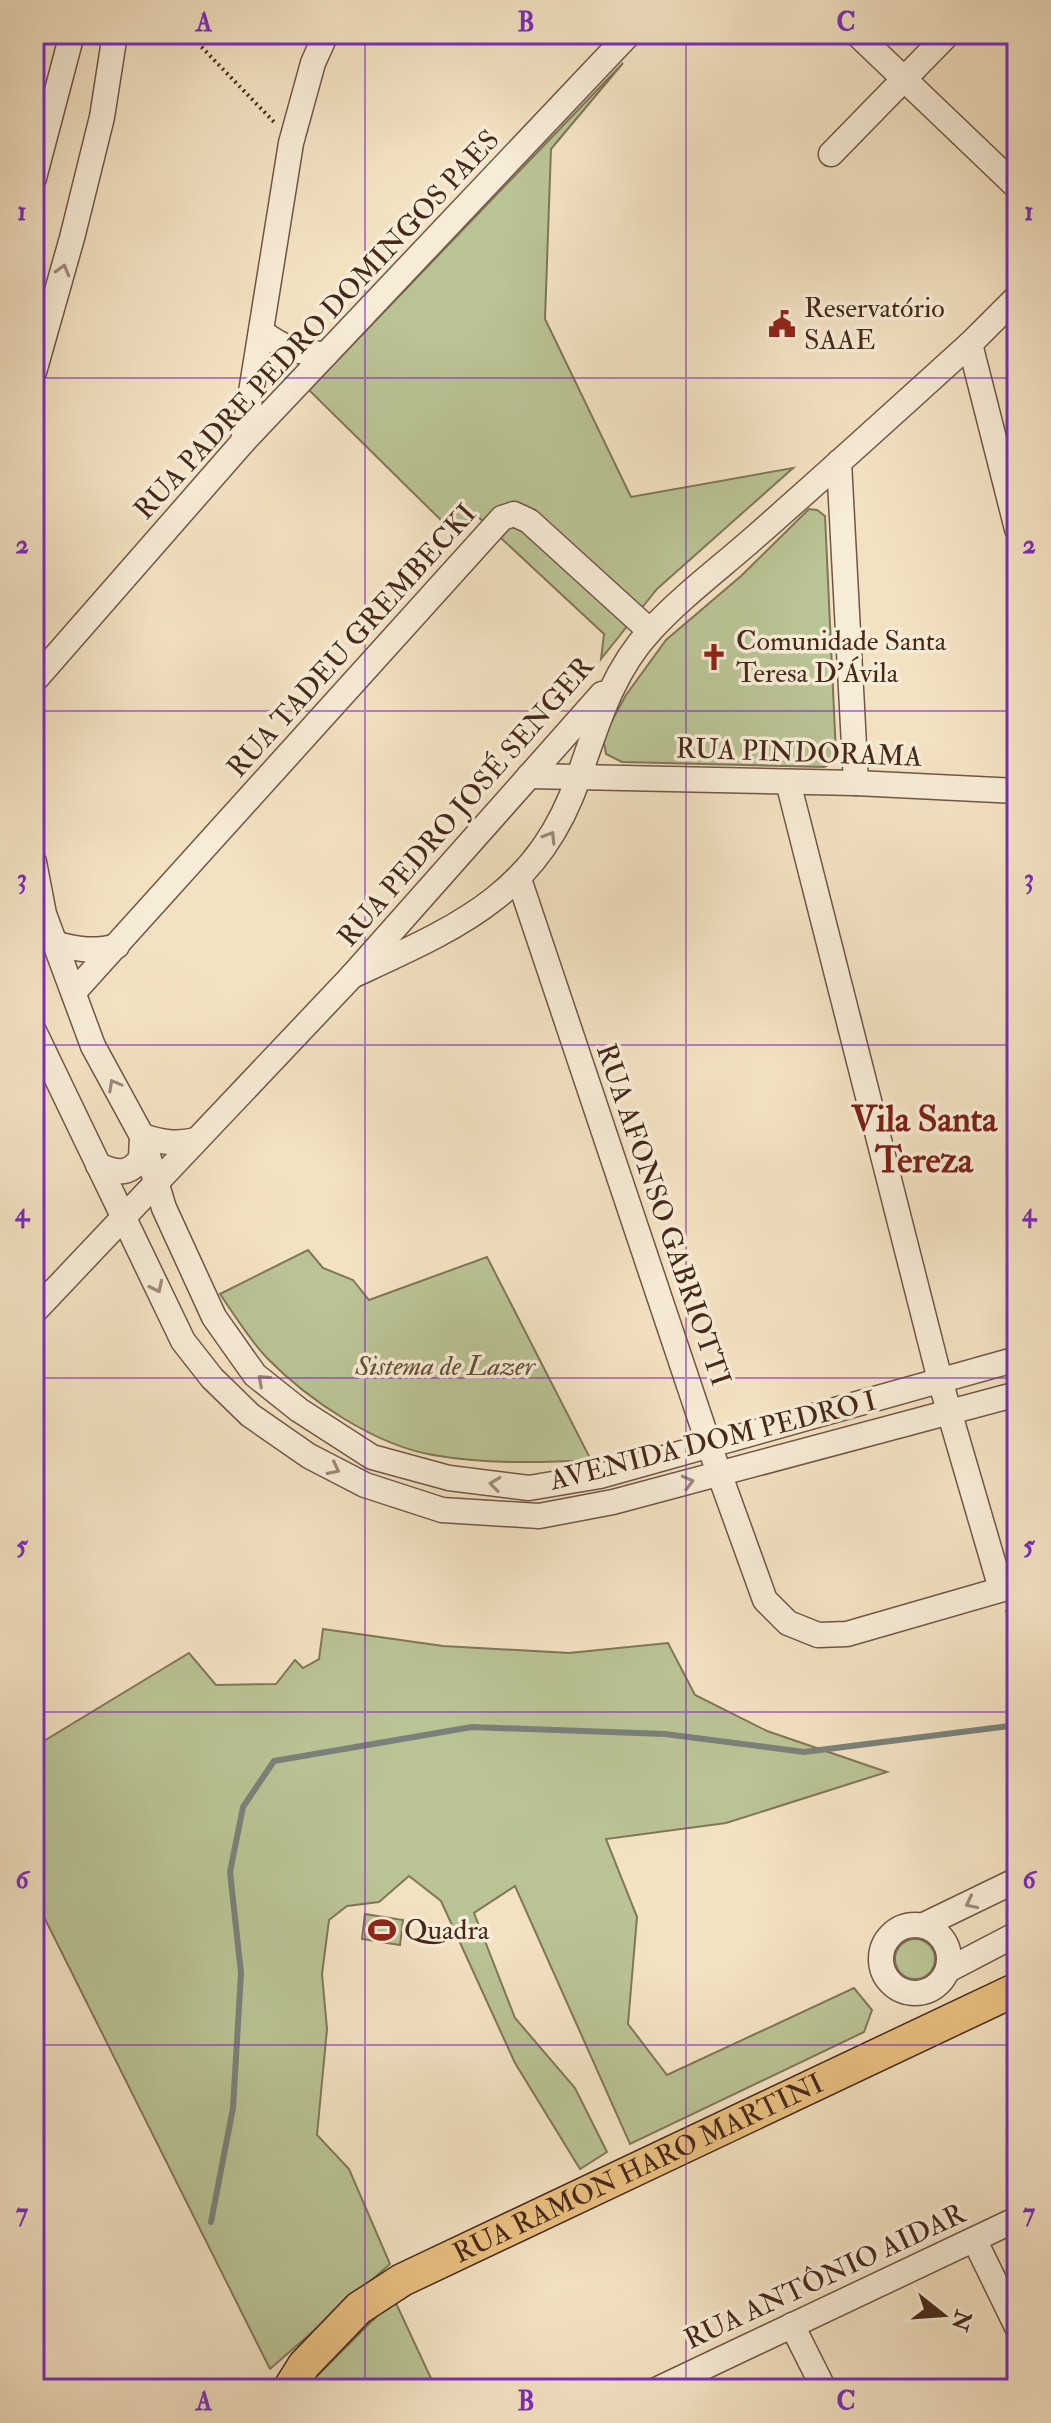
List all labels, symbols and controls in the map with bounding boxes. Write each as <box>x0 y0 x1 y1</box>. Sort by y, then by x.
text: A <box>195 7 213 39</box>
text: B <box>517 7 535 39</box>
text: C <box>836 7 856 39</box>
street label: RUA PADRE PEDRO DOMINGOS PAES <box>127 123 507 527</box>
text: 1 <box>17 196 27 228</box>
text: 1 <box>1024 196 1034 228</box>
one-way arrow <box>54 264 70 278</box>
place label: Reservatório SAAE <box>804 291 945 358</box>
public building icon: Reservatório SAAE <box>767 309 797 339</box>
street label: RUA TADEU GREMBECKI <box>220 497 484 785</box>
text: 2 <box>15 529 29 561</box>
text: 2 <box>1022 529 1036 561</box>
place label: Comunidade Santa Teresa D’Ávila <box>736 624 947 691</box>
church icon: Comunidade Santa Teresa D’Ávila <box>699 642 729 672</box>
street label: RUA PEDRO JOSÉ SENGER <box>331 649 602 954</box>
street label: RUA PINDORAMA <box>675 731 923 775</box>
one-way arrow <box>540 831 555 846</box>
text: 3 <box>17 863 27 895</box>
text: 3 <box>1024 863 1034 895</box>
street label: RUA AFONSO GABRIOTTI <box>588 1039 738 1391</box>
one-way arrow <box>108 1078 123 1093</box>
district label: Vila Santa Tereza <box>851 1097 998 1183</box>
text: 4 <box>14 1197 31 1229</box>
text: 4 <box>1021 1197 1038 1229</box>
one-way arrow <box>147 1279 162 1294</box>
park label: Sistema de Lazer <box>354 1349 536 1384</box>
one-way arrow <box>257 1375 272 1390</box>
street label: AVENIDA DOM PEDRO I <box>545 1383 880 1499</box>
one-way arrow <box>326 1459 341 1474</box>
one-way arrow <box>681 1474 695 1491</box>
one-way arrow <box>488 1475 501 1492</box>
text: 5 <box>16 1530 28 1562</box>
text: 5 <box>1023 1530 1035 1562</box>
text: 6 <box>15 1864 30 1896</box>
text: 6 <box>1022 1864 1037 1896</box>
one-way arrow <box>964 1893 979 1908</box>
place label: Quadra <box>404 1913 490 1948</box>
sports icon: Quadra <box>367 1915 397 1945</box>
street label: RUA RAMON HARO MARTINI <box>447 2066 829 2271</box>
text: 7 <box>16 2197 28 2229</box>
street label: RUA ANTÔNIO AIDAR <box>679 2197 971 2357</box>
text: 7 <box>1023 2197 1035 2229</box>
north arrow <box>903 2275 983 2355</box>
text: A <box>195 2386 213 2418</box>
text: B <box>517 2386 535 2418</box>
text: C <box>836 2386 856 2418</box>

